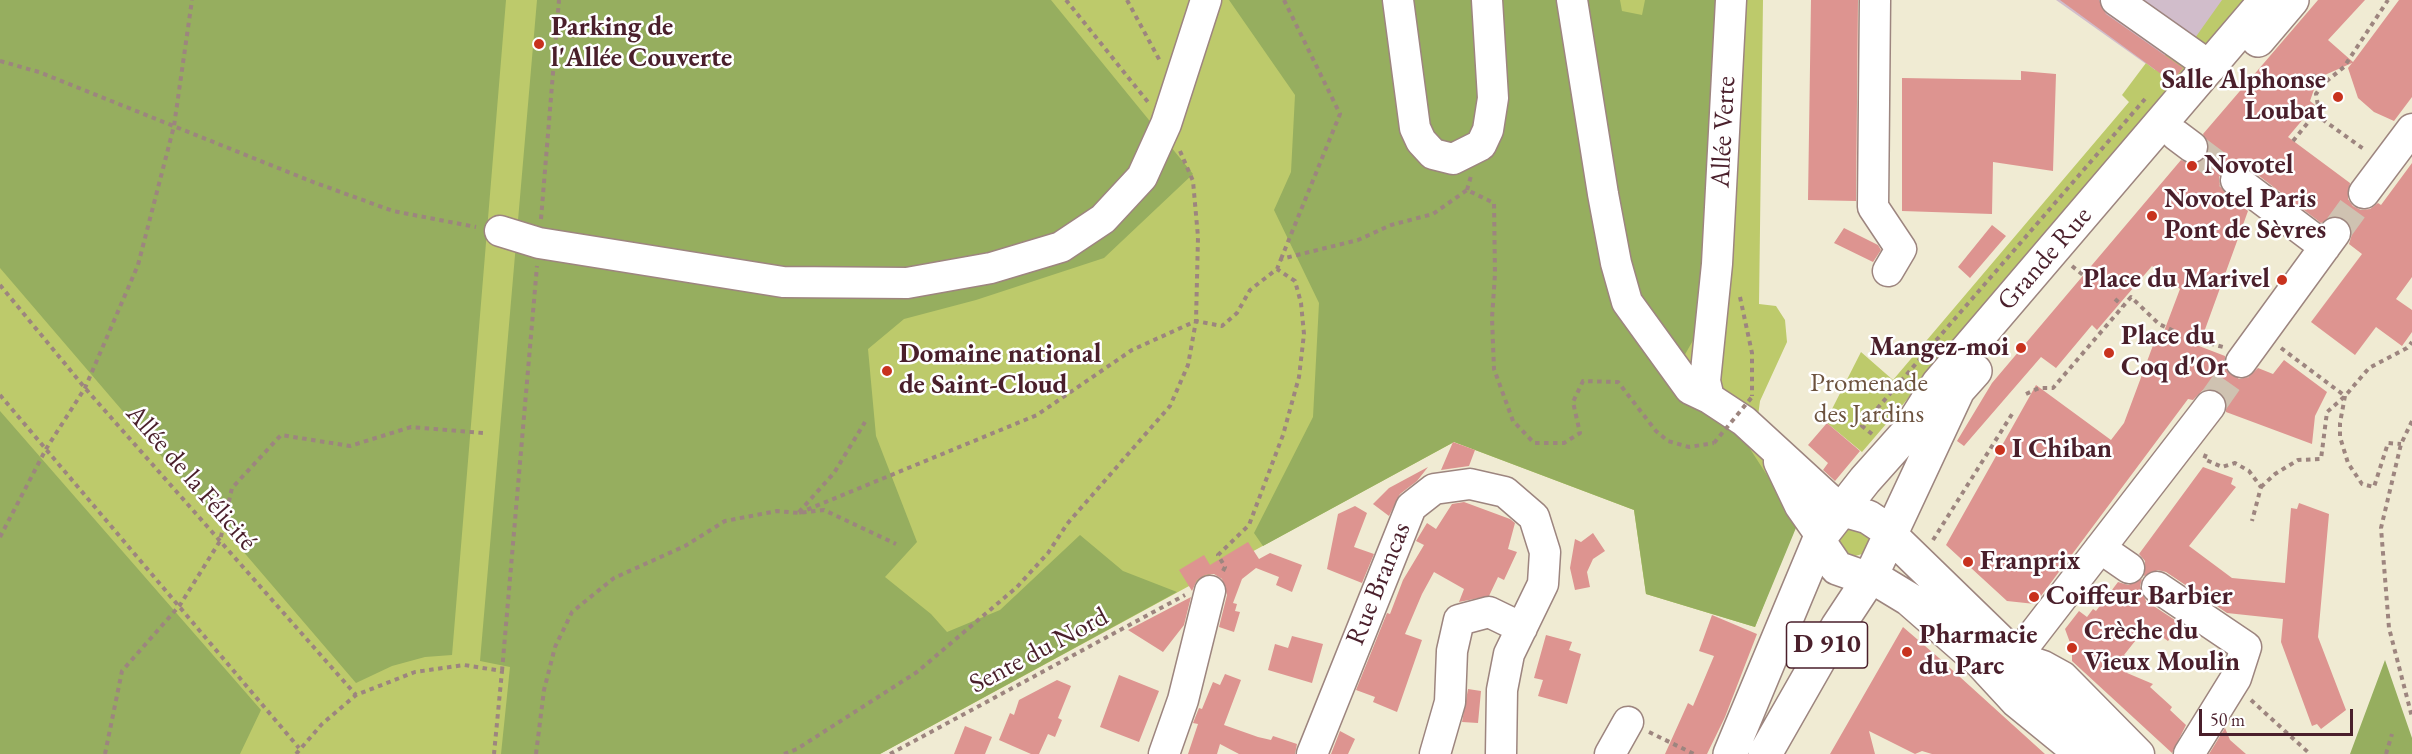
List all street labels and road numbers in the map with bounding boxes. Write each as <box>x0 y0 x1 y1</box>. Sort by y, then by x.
street label: Allée Verte <box>1705 75 1743 189</box>
street label: Grande Rue <box>1991 200 2099 318</box>
street label: Allée de la Félicité <box>119 398 263 558</box>
street label: Rue Brancas <box>1340 518 1418 650</box>
street label: Sente du Nord <box>964 601 1114 701</box>
road number: D 910 <box>1786 622 1868 668</box>

